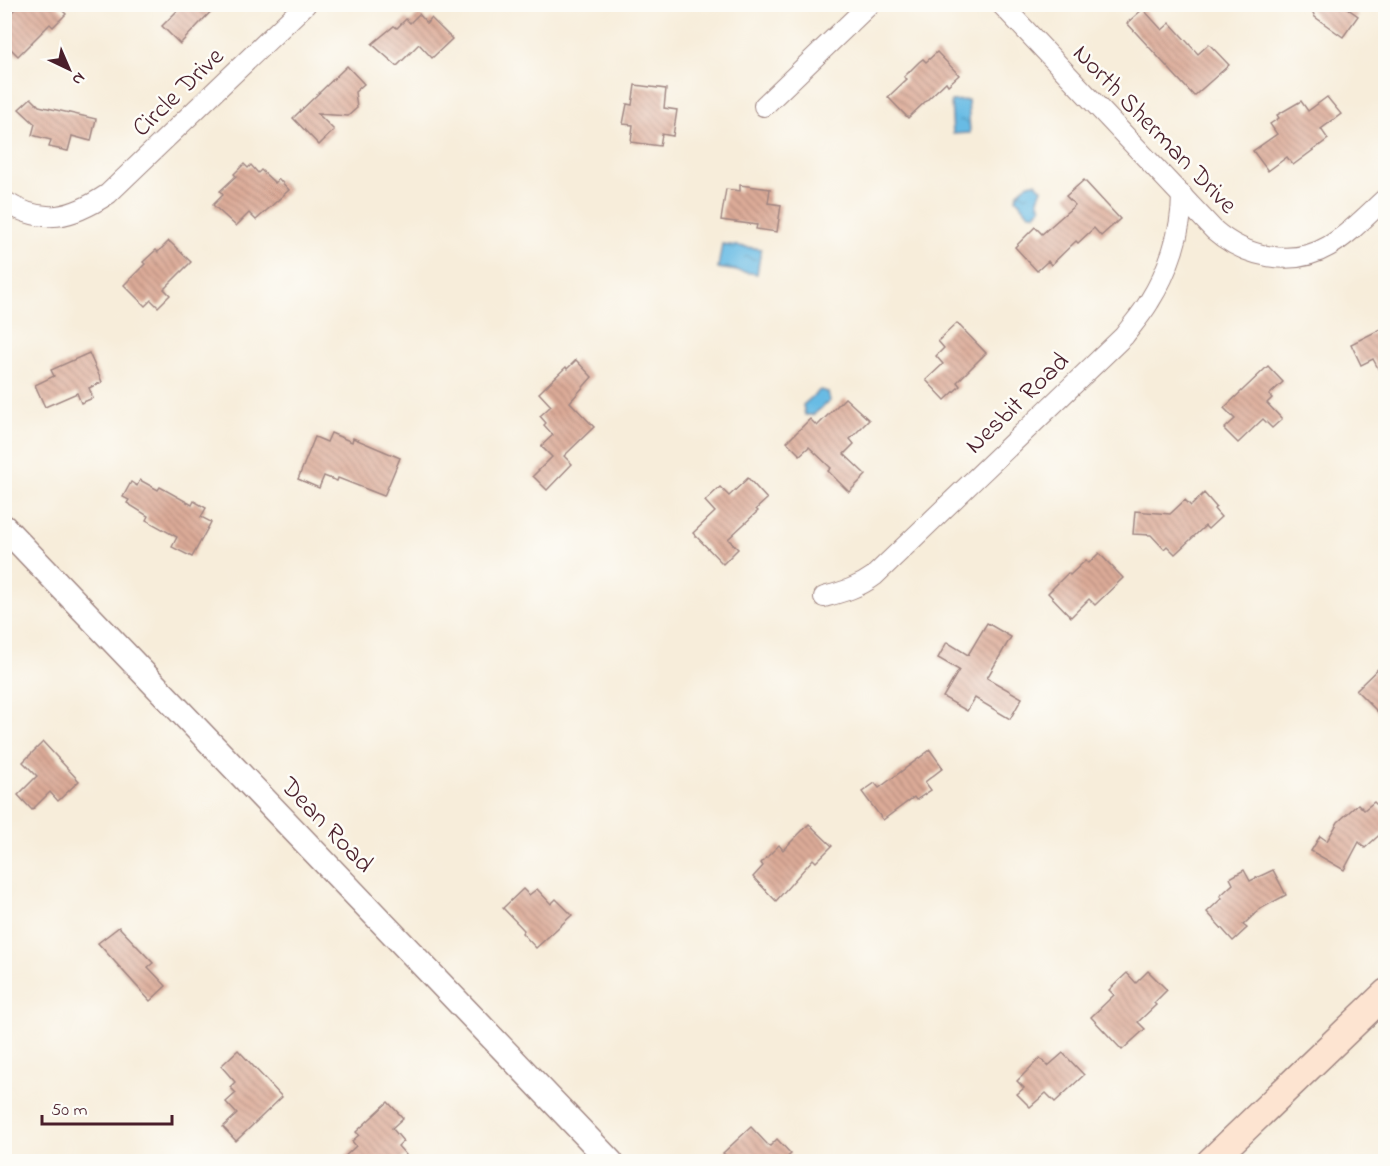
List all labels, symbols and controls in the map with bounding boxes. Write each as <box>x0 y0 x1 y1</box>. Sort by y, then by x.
street label: North Sherman Drive <box>1063 37 1245 224</box>
north arrow <box>39 39 99 99</box>
street label: Circle Drive <box>124 39 234 147</box>
text: N <box>66 66 90 91</box>
street label: Nesbit Road <box>957 344 1079 464</box>
street label: Dean Road <box>270 769 382 883</box>
scale bar <box>42 1088 172 1126</box>
text: 50 m <box>51 1098 88 1124</box>

